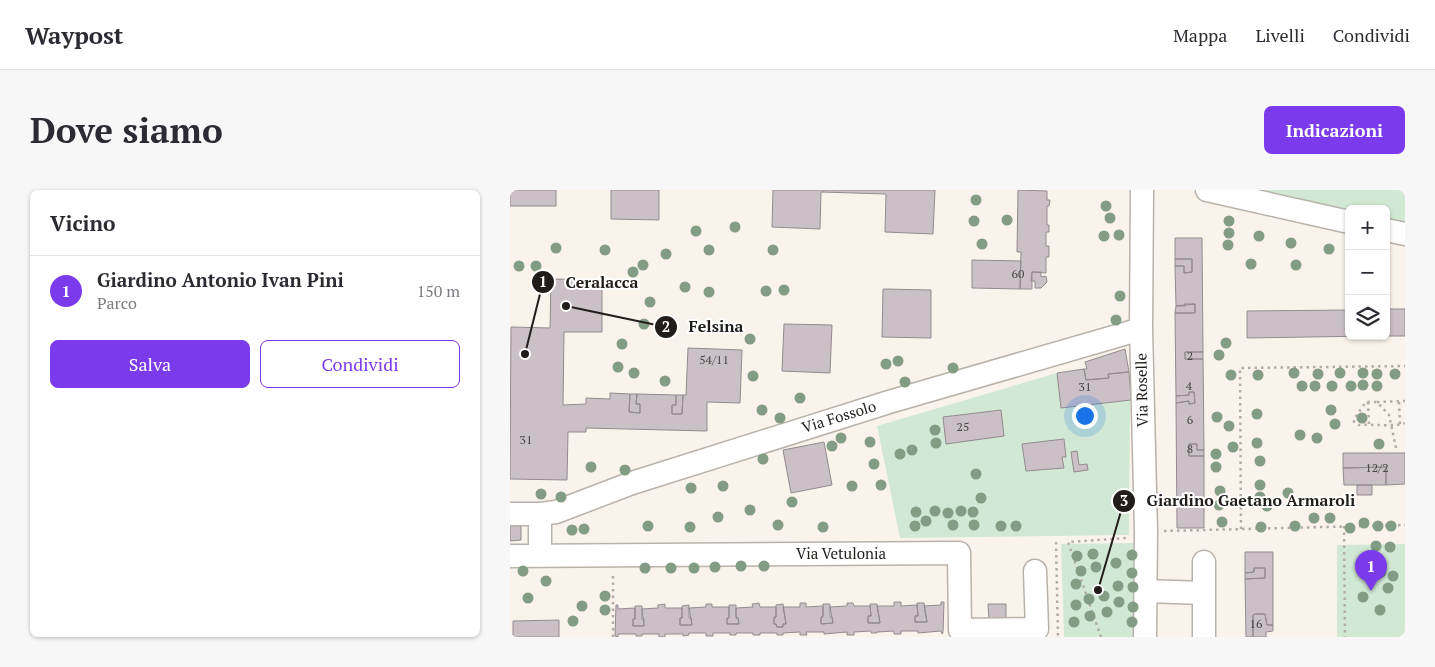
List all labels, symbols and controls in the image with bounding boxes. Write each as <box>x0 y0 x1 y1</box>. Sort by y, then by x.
text: Waypost <box>25 19 123 51</box>
text: Mappa <box>1173 23 1227 47</box>
text: Livelli <box>1255 23 1305 47</box>
text: Condividi <box>1333 23 1410 47</box>
button: Indicazioni <box>1264 106 1405 154</box>
text: Dove siamo <box>30 107 223 153</box>
map controls <box>1345 205 1390 340</box>
button: + <box>1345 205 1390 250</box>
text: Vicino <box>50 209 116 237</box>
button: − <box>1345 250 1390 295</box>
house number: 60 <box>1012 266 1024 281</box>
text: Giardino Antonio Ivan Pini <box>97 267 344 292</box>
callout: Ceralacca <box>530 267 648 298</box>
text: 1 <box>539 271 547 291</box>
text: Ceralacca <box>566 271 639 293</box>
text: 1 <box>61 280 71 302</box>
text: 150 m <box>417 280 460 302</box>
text: Parco <box>97 292 137 314</box>
button: layers <box>1345 295 1390 340</box>
callout: Felsina <box>653 311 753 342</box>
text: Felsina <box>689 315 744 337</box>
text: 2 <box>662 316 670 336</box>
button: Salva <box>50 340 250 388</box>
button: Condividi <box>260 340 460 388</box>
house number: 2 <box>1187 348 1193 363</box>
house number: 54/11 <box>699 352 729 367</box>
street label: Via Roselle <box>1130 353 1152 427</box>
house number: 4 <box>1186 378 1193 393</box>
house number: 31 <box>1079 379 1091 394</box>
street label: Via Fossolo <box>799 395 878 437</box>
your location <box>1072 403 1098 429</box>
house number: 6 <box>1187 412 1194 427</box>
house number: 25 <box>957 419 969 434</box>
house number: 31 <box>520 432 532 447</box>
house number: 8 <box>1187 441 1193 456</box>
house number: 12/2 <box>1365 460 1389 475</box>
callout: Giardino Gaetano Armaroli <box>1111 485 1365 516</box>
text: Giardino Gaetano Armaroli <box>1147 489 1355 511</box>
text: 3 <box>1120 490 1128 510</box>
street label: Via Vetulonia <box>796 543 886 563</box>
pin: 1 <box>1355 550 1387 591</box>
house number: 16 <box>1250 616 1263 631</box>

